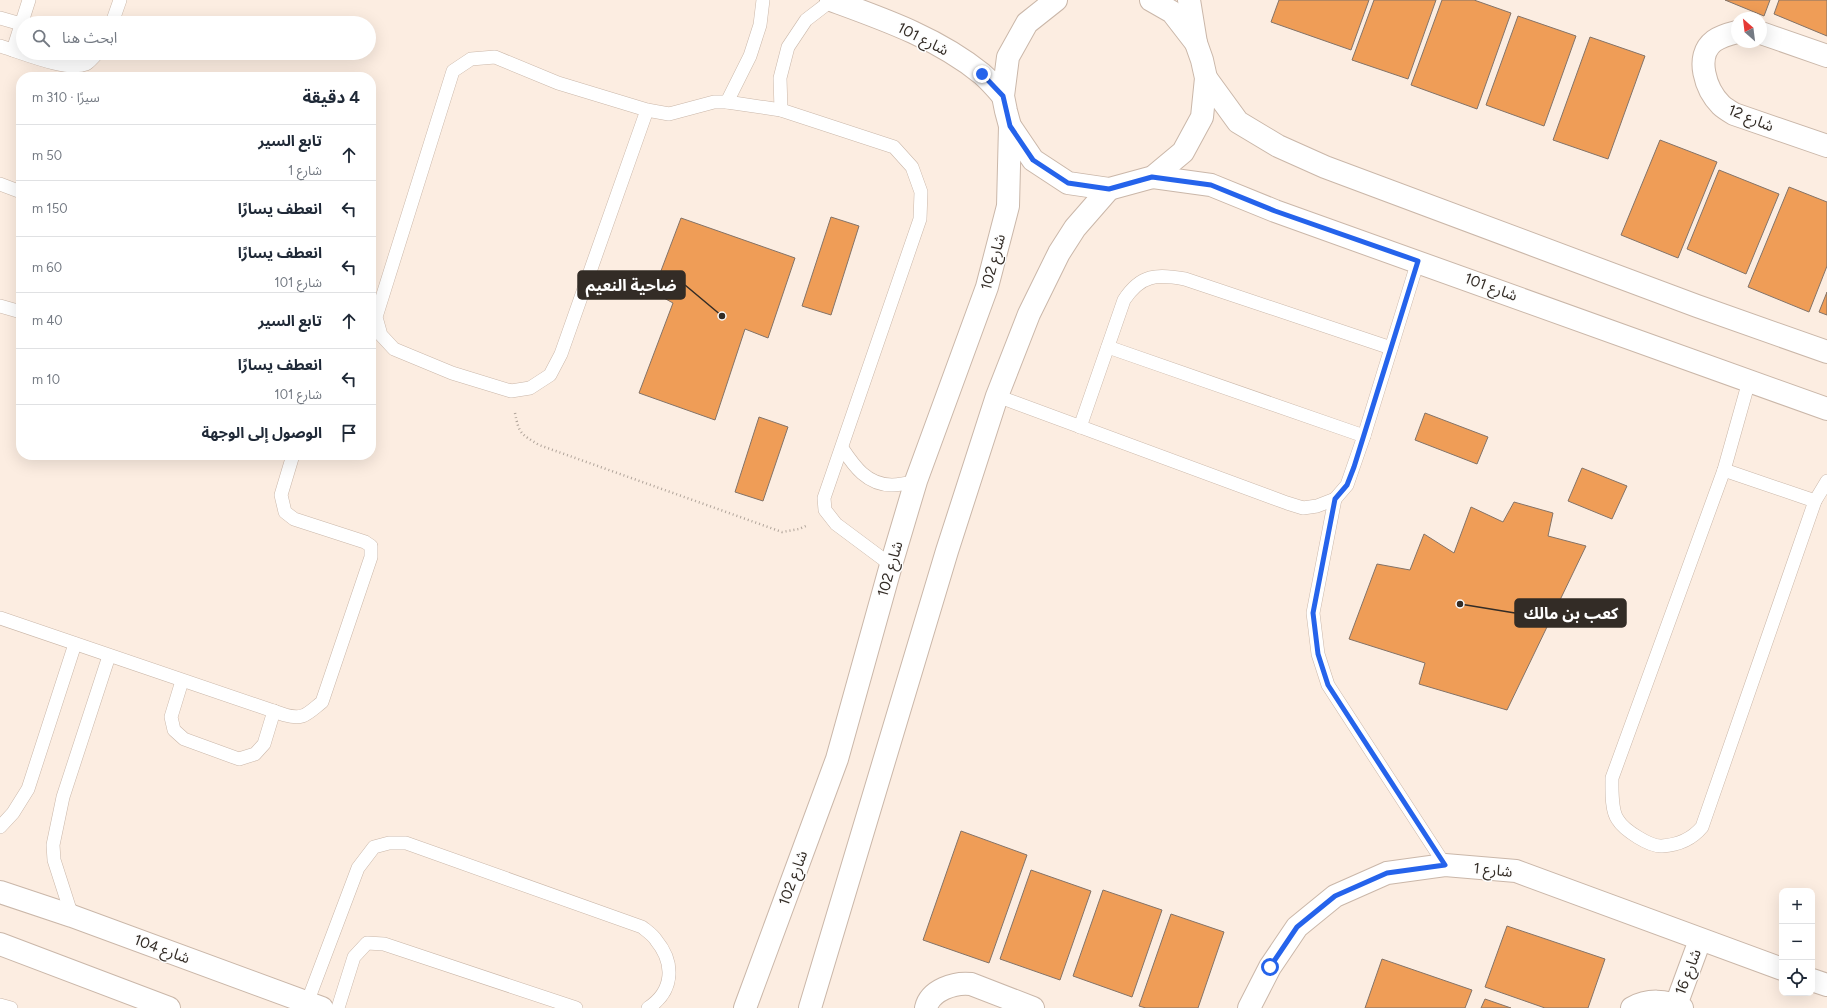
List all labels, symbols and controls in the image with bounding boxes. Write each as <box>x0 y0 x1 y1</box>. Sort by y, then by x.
north arrow <box>1731 12 1767 48</box>
search box <box>16 16 376 60</box>
street label: شارع 101 <box>893 19 952 62</box>
icon: search <box>30 27 52 49</box>
text: ابحث هنا <box>62 29 117 47</box>
route end <box>973 65 991 83</box>
text: 4 دقيقة <box>302 87 360 107</box>
text: سيرًا · 310 m <box>32 90 100 105</box>
street label: شارع 12 <box>1724 101 1777 138</box>
text: تابع السير <box>258 132 322 150</box>
icon: ahead <box>338 144 360 166</box>
text: 50 m <box>32 148 62 163</box>
text: شارع 1 <box>288 163 322 178</box>
icon: left <box>338 198 360 220</box>
text: انعطف يسارًا <box>238 200 322 218</box>
text: 150 m <box>32 201 67 216</box>
street label: شارع 102 <box>977 232 1012 293</box>
text: انعطف يسارًا <box>238 244 322 262</box>
icon: left <box>338 256 360 278</box>
text: 60 m <box>32 260 62 275</box>
street label: شارع 101 <box>1461 269 1520 308</box>
callout: ضاحية النعيم <box>578 271 685 299</box>
text: شارع 101 <box>274 275 322 290</box>
text: ضاحية النعيم <box>585 276 677 298</box>
icon: ahead <box>338 310 360 332</box>
text: تابع السير <box>258 312 322 330</box>
text: 40 m <box>32 313 63 328</box>
text: انعطف يسارًا <box>238 356 322 374</box>
icon: left <box>338 368 360 390</box>
text: 10 m <box>32 372 60 387</box>
text: شارع 101 <box>274 387 322 402</box>
icon: arrive <box>338 422 360 444</box>
text: الوصول إلى الوجهة <box>202 424 322 442</box>
street label: شارع 102 <box>873 539 909 600</box>
callout: كعب بن مالك <box>1515 599 1626 627</box>
text: كعب بن مالك <box>1524 604 1619 623</box>
street label: شارع 102 <box>775 848 814 909</box>
street label: شارع 1 <box>1472 859 1514 884</box>
map controls <box>1779 888 1815 996</box>
button: + <box>1779 888 1815 924</box>
button: − <box>1779 924 1815 960</box>
street label: شارع 104 <box>131 931 193 970</box>
street label: شارع 16 <box>1671 946 1708 999</box>
route start <box>1261 958 1279 976</box>
button: locate <box>1779 960 1815 996</box>

